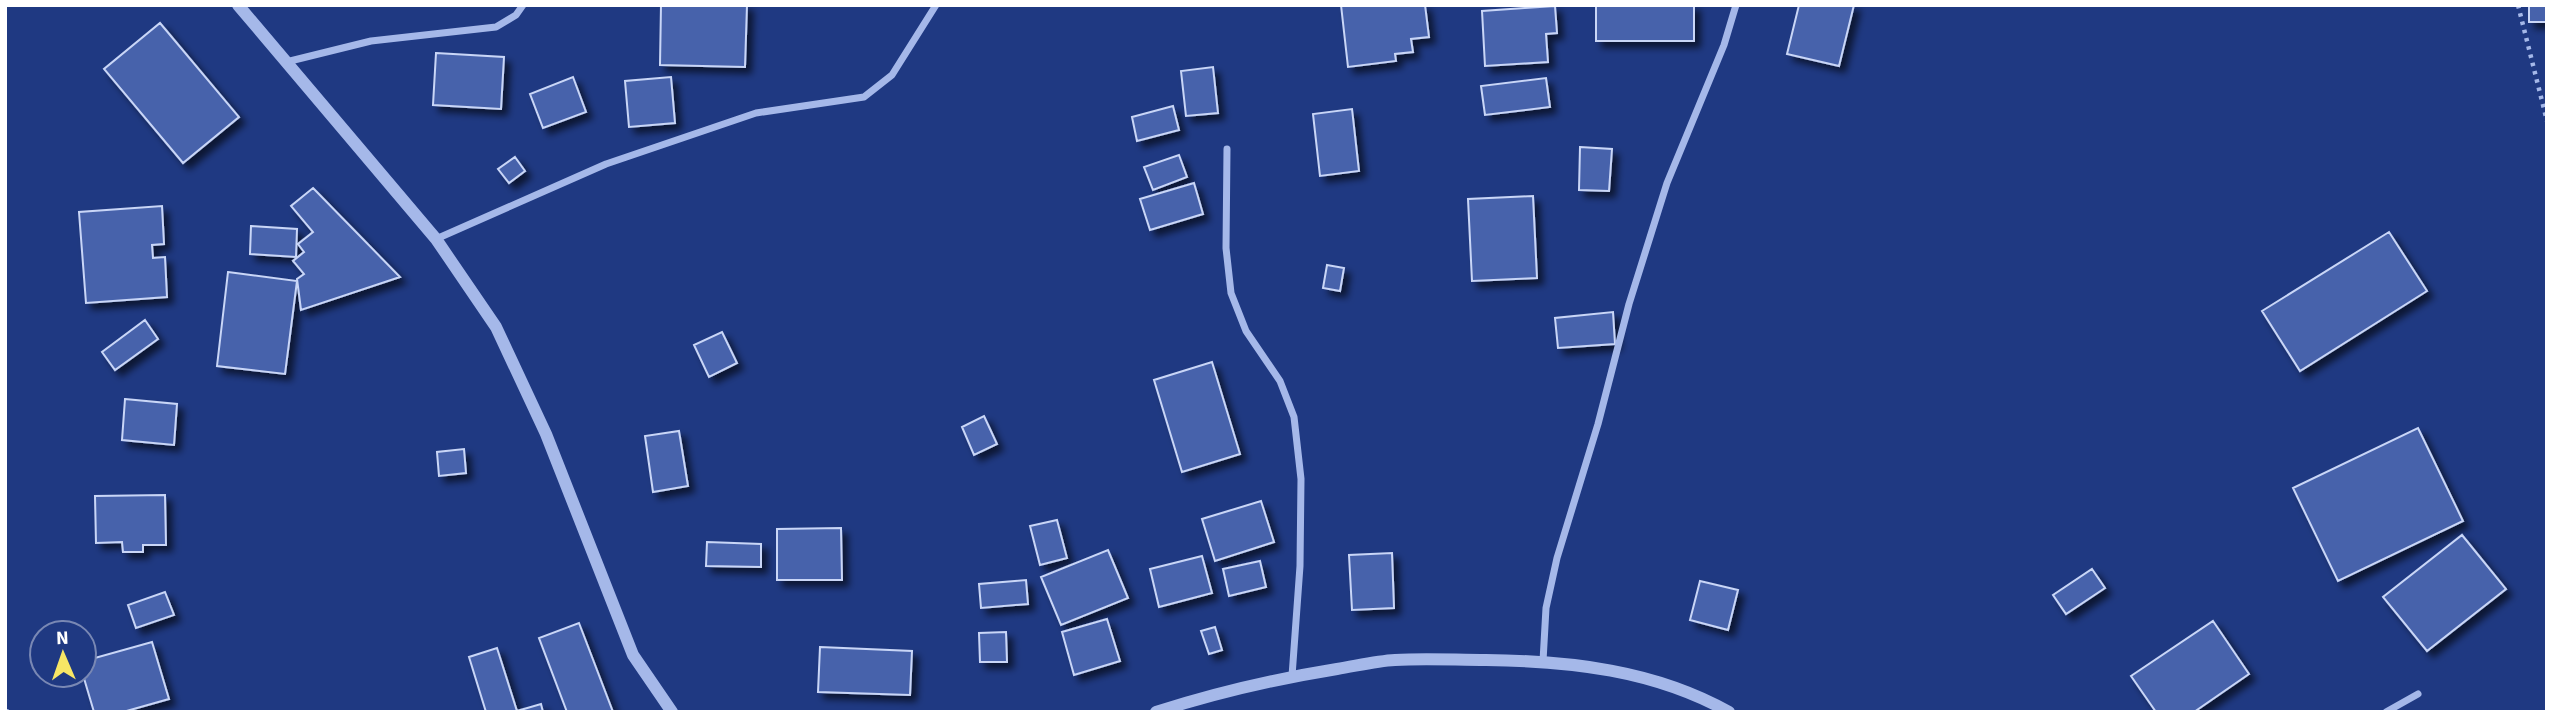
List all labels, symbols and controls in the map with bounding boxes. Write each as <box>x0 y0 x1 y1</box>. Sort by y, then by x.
north arrow <box>28 619 98 689</box>
text: N <box>56 625 69 652</box>

